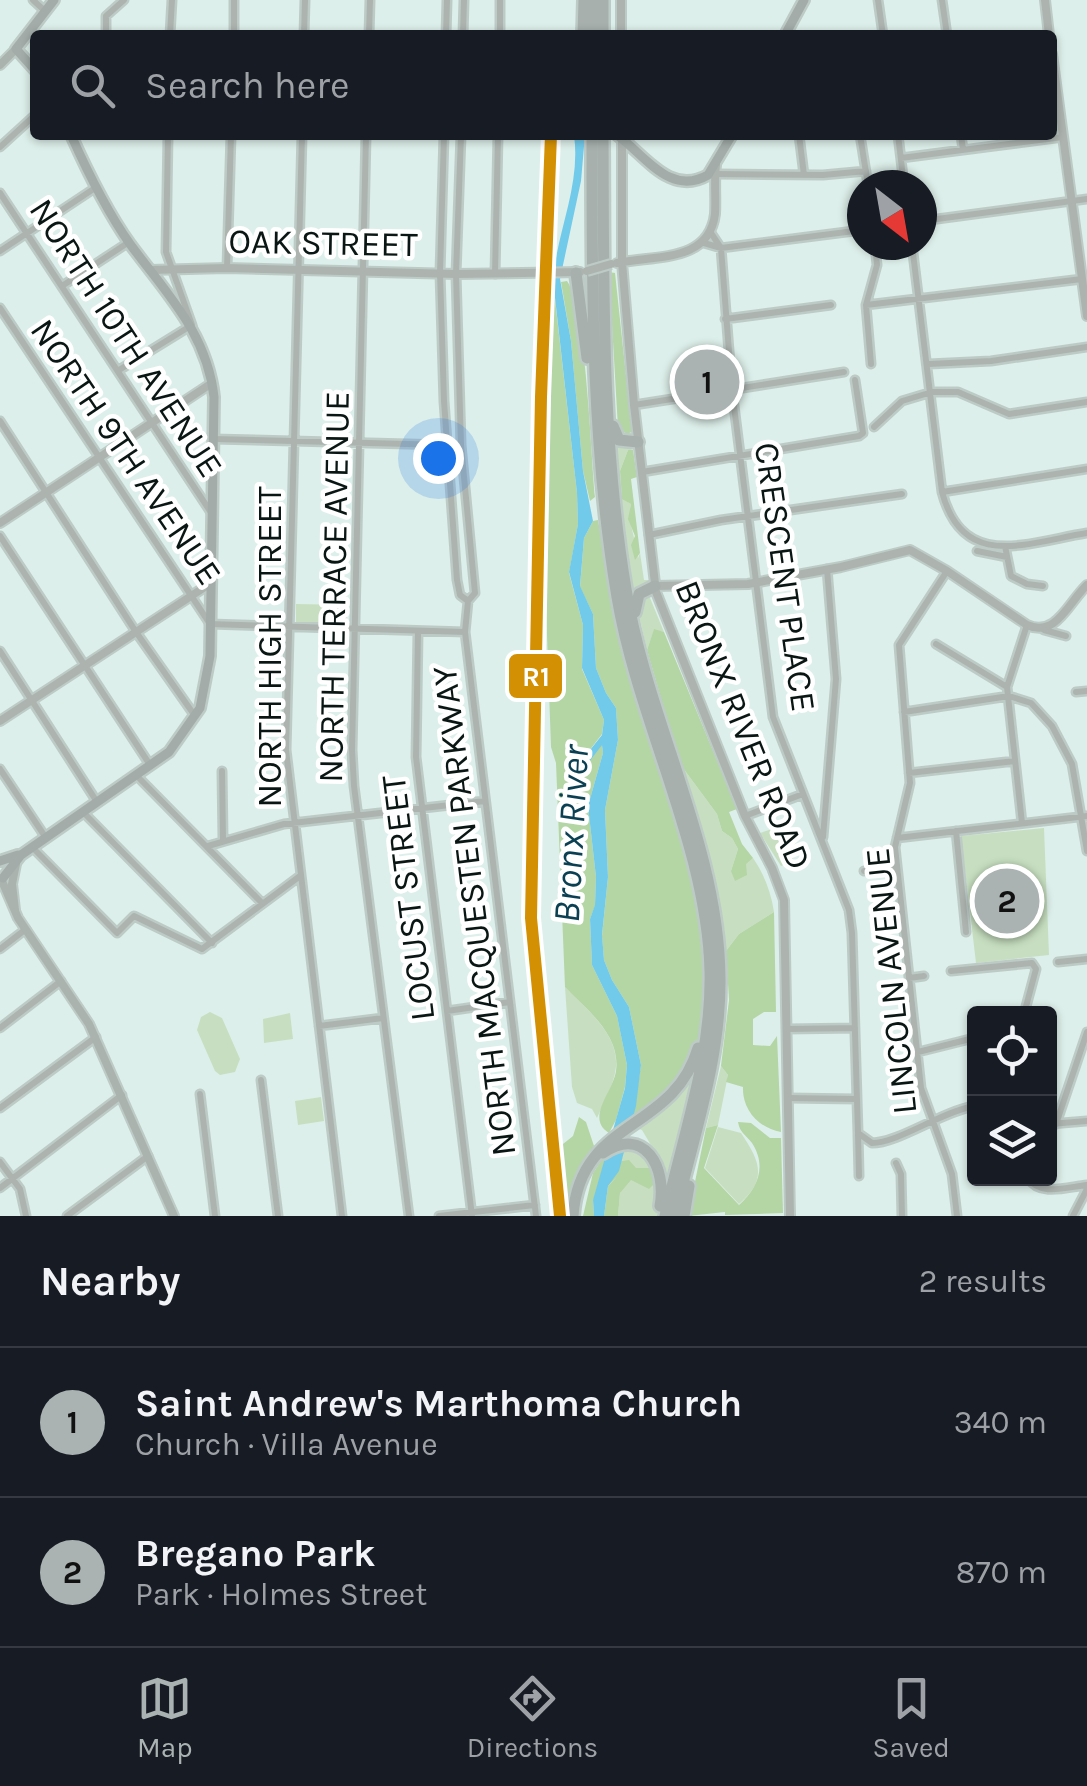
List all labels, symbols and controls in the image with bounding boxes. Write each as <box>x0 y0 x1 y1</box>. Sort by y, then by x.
search box <box>30 30 1057 140</box>
icon: search <box>65 58 120 113</box>
text: Search here <box>145 63 349 108</box>
north arrow <box>847 170 937 260</box>
street label: NORTH 10TH AVENUE <box>21 191 231 485</box>
street label: OAK STREET <box>228 221 418 265</box>
street label: NORTH 9TH AVENUE <box>22 311 230 593</box>
pin: 1 <box>674 344 740 420</box>
street label: NORTH TERRACE AVENUE <box>310 391 358 783</box>
your location <box>413 433 464 484</box>
street label: CRESCENT PLACE <box>746 440 824 714</box>
street label: NORTH HIGH STREET <box>249 486 290 808</box>
street label: BRONX RIVER ROAD <box>666 574 820 876</box>
line badge: R1 <box>507 652 564 700</box>
text: R1 <box>522 660 550 693</box>
street label: NORTH MACQUESTEN PARKWAY <box>424 663 524 1159</box>
water label: Bronx River <box>544 742 598 924</box>
street label: LOCUST STREET <box>373 772 443 1023</box>
street label: LINCOLN AVENUE <box>857 846 925 1116</box>
pin: 2 <box>974 864 1040 938</box>
map controls <box>967 1006 1057 1186</box>
button: locate <box>967 1006 1057 1096</box>
button: layers <box>967 1096 1057 1186</box>
text: Nearby <box>40 1256 180 1306</box>
text: 2 results <box>919 1263 1047 1300</box>
text: Saint Andrew's Marthoma Church <box>135 1381 742 1426</box>
text: 1 <box>67 1404 78 1441</box>
text: 340 m <box>954 1404 1047 1441</box>
text: Church · Villa Avenue <box>135 1426 438 1463</box>
text: Bregano Park <box>135 1531 376 1576</box>
text: 2 <box>63 1554 82 1591</box>
text: 870 m <box>956 1554 1047 1591</box>
text: Park · Holmes Street <box>135 1576 427 1613</box>
tab: Map <box>137 1671 193 1764</box>
tab: Directions <box>467 1671 598 1764</box>
tab: Saved <box>872 1671 950 1764</box>

